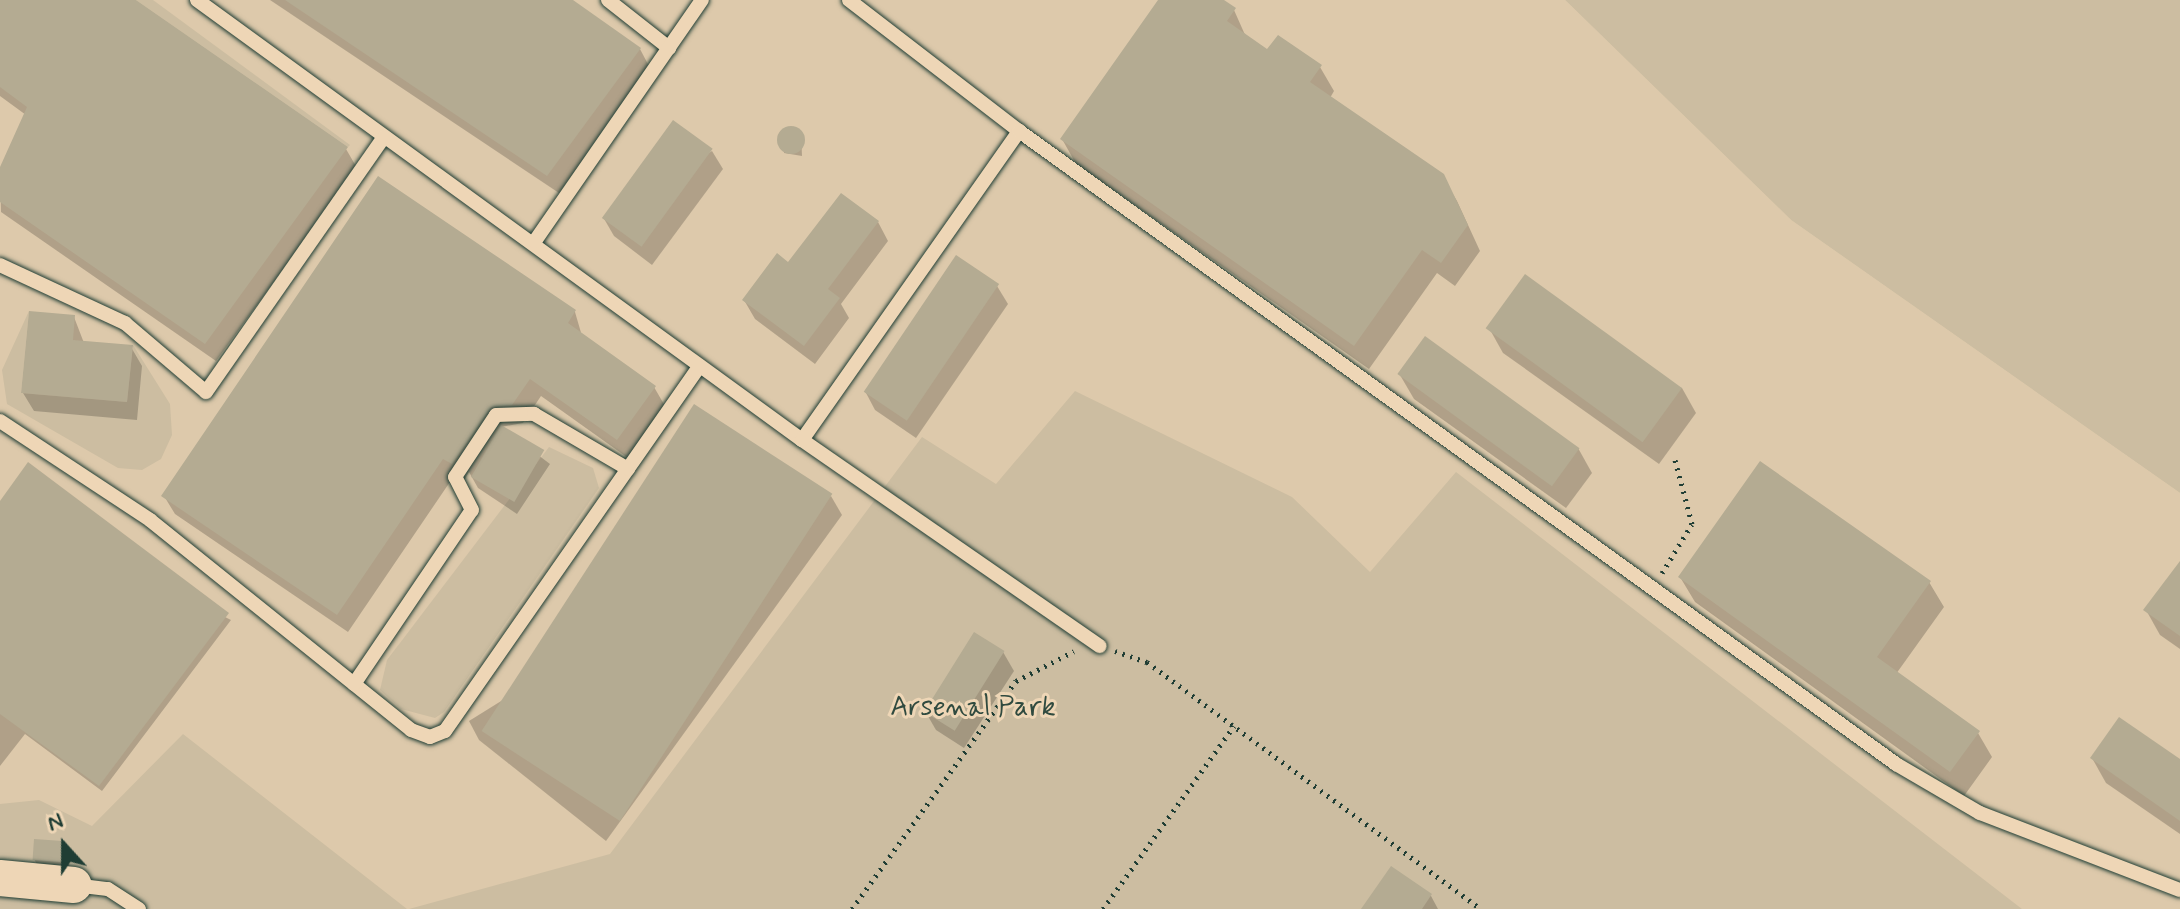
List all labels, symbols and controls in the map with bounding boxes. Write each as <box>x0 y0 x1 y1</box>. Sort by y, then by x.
park label: Arsenal Park <box>891 691 1055 725</box>
north arrow <box>24 805 104 885</box>
text: N <box>44 807 67 838</box>

